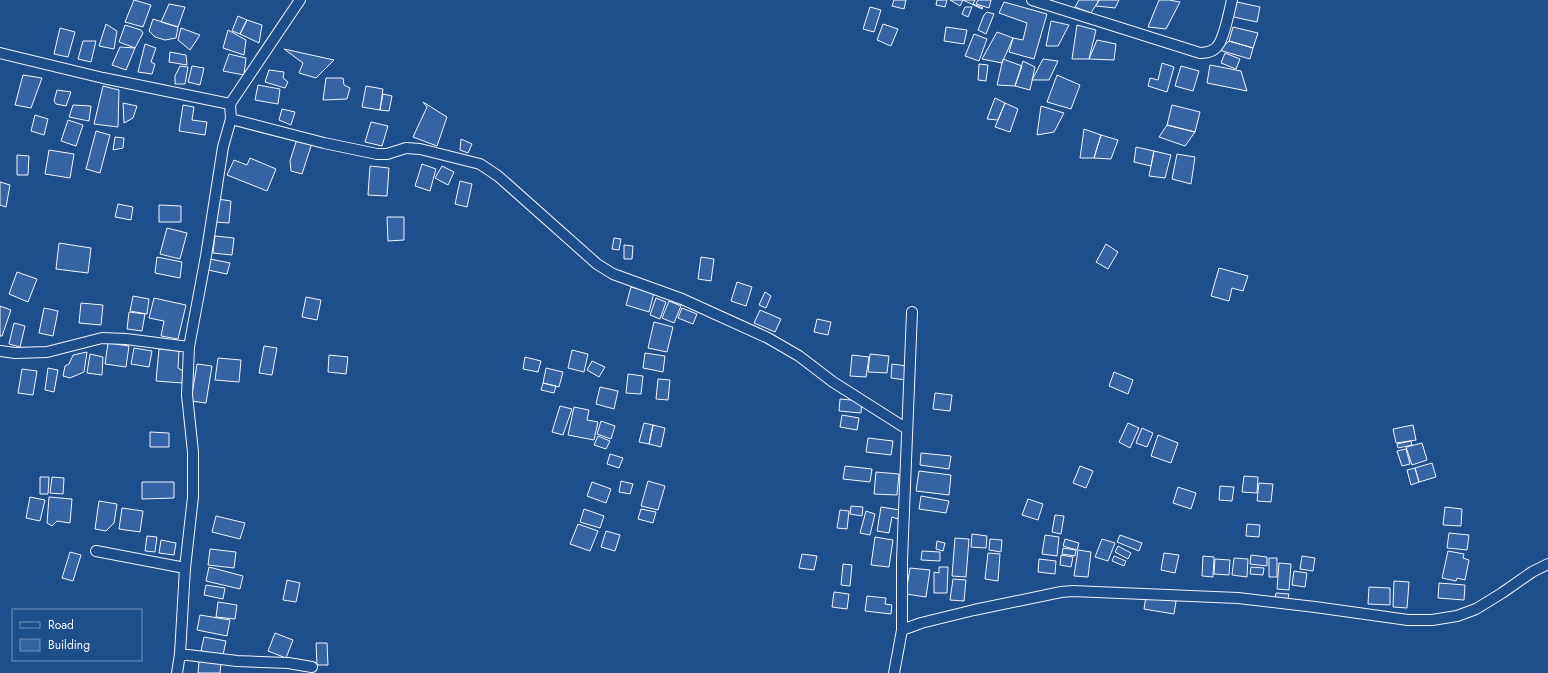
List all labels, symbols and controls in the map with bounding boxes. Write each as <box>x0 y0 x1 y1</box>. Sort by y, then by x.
legend <box>12 609 142 661</box>
text: Road <box>48 616 74 634</box>
text: Building <box>48 636 90 654</box>

